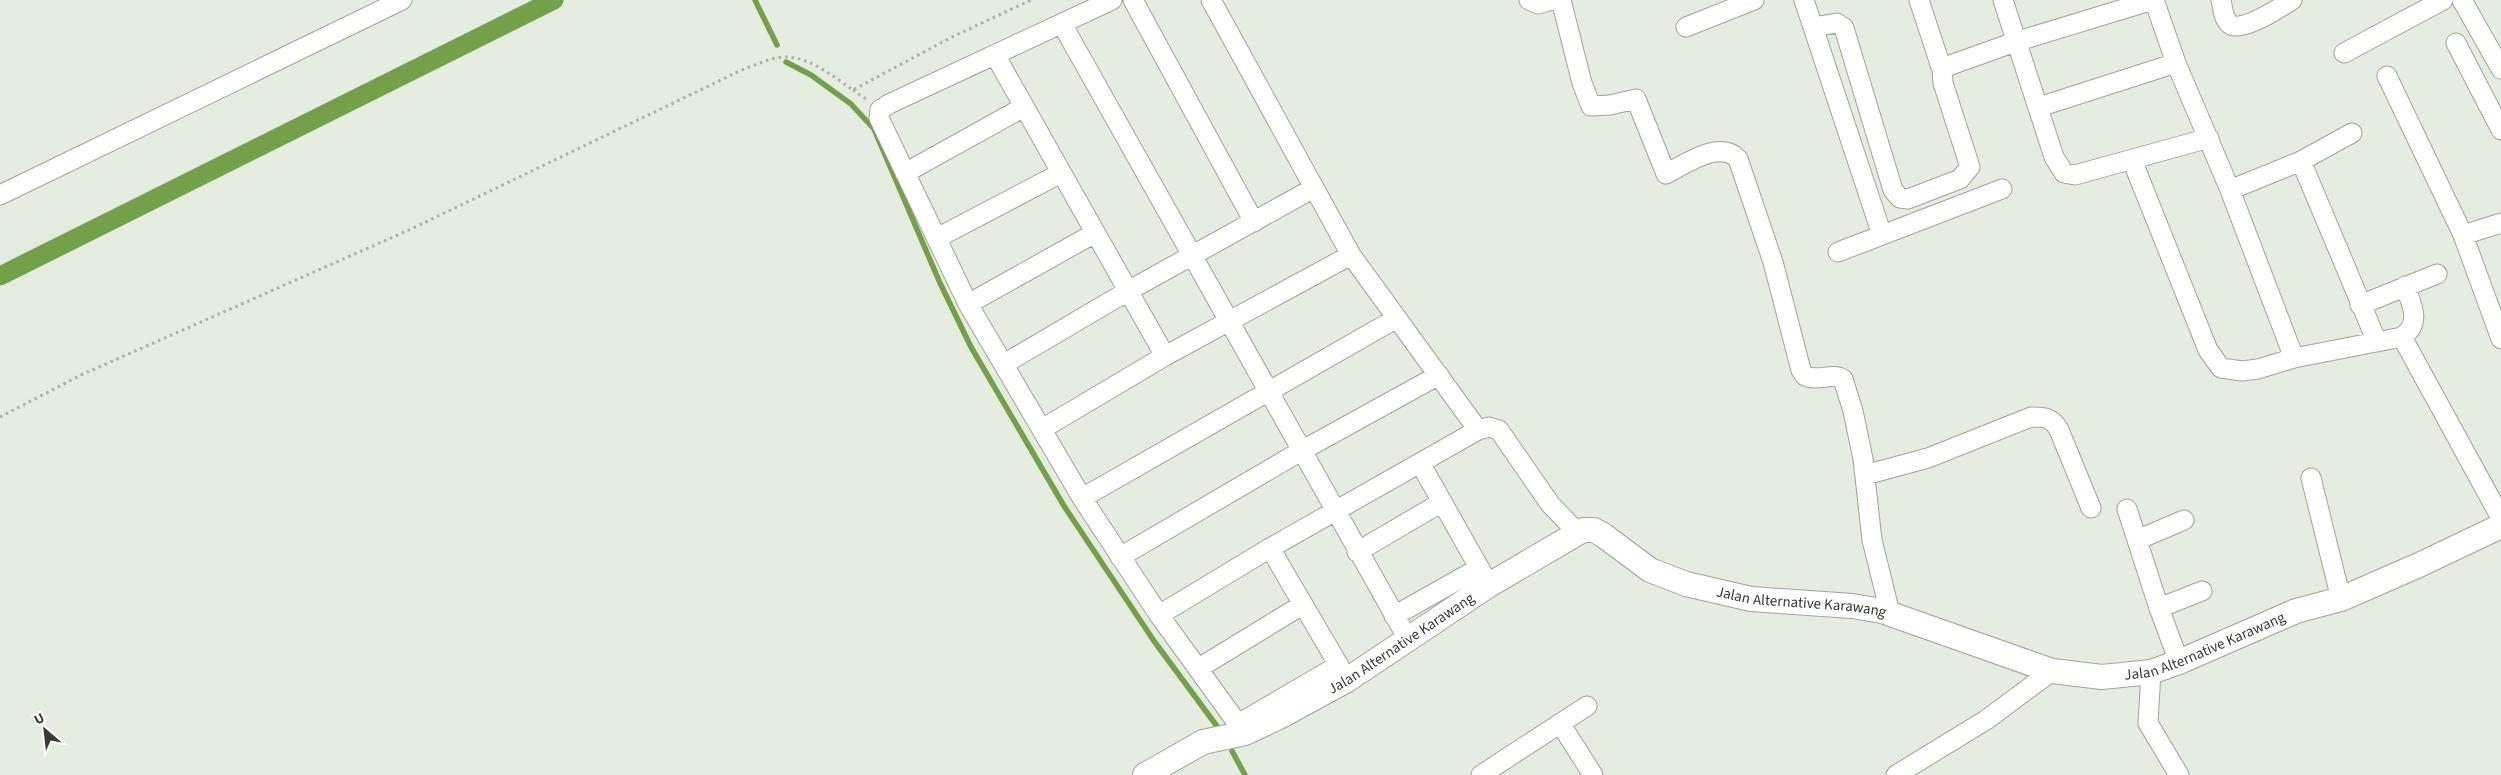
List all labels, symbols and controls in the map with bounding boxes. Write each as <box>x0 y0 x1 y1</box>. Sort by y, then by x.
street label: Jalan Alternative Karawang <box>1714 581 1890 623</box>
street label: Jalan Alternative Karawang <box>1324 587 1479 699</box>
street label: Jalan Alternative Karawang <box>2123 607 2289 686</box>
north arrow <box>20 705 70 755</box>
text: U <box>31 708 48 730</box>

